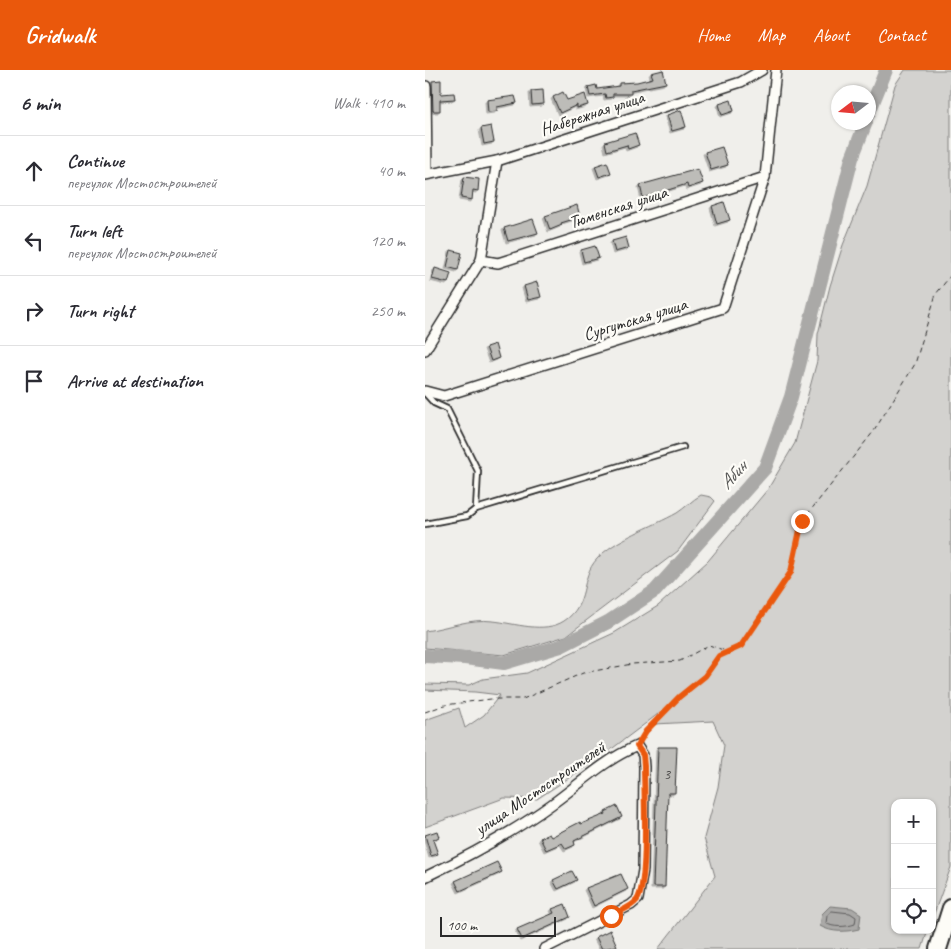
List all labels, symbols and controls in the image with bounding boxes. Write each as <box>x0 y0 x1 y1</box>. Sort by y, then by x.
text: Gridwalk <box>25 20 95 50</box>
text: Home <box>697 24 730 46</box>
text: Map <box>758 24 785 46</box>
text: About <box>813 24 849 46</box>
text: Contact <box>877 24 926 46</box>
street label: Набережная улица <box>537 85 648 140</box>
north arrow <box>831 85 876 130</box>
text: 6 min <box>20 90 61 116</box>
text: Walk · 410 m <box>333 93 405 113</box>
text: Continue <box>67 149 124 173</box>
icon: ahead <box>20 157 48 185</box>
text: 40 m <box>378 161 405 181</box>
text: переулок Мостостроителей <box>67 173 217 193</box>
street label: Тюменская улица <box>566 180 671 233</box>
text: Turn left <box>67 219 122 243</box>
icon: left <box>20 227 48 255</box>
text: 120 m <box>371 231 405 251</box>
text: переулок Мостостроителей <box>67 243 217 263</box>
street label: Сургутская улица <box>581 292 691 345</box>
icon: right <box>20 297 48 325</box>
text: Turn right <box>67 299 134 323</box>
text: 250 m <box>371 301 405 321</box>
icon: arrive <box>20 367 48 395</box>
text: Arrive at destination <box>67 369 203 393</box>
water label: Абин <box>714 453 754 494</box>
route end <box>791 510 814 533</box>
street label: улица Мостостроителей <box>470 735 611 840</box>
house number: 3 <box>664 765 672 784</box>
map controls <box>891 799 936 934</box>
button: + <box>891 799 936 844</box>
button: − <box>891 844 936 889</box>
button: locate <box>891 889 936 934</box>
route start <box>600 905 623 928</box>
scale bar <box>440 914 556 937</box>
text: 100 m <box>447 917 477 934</box>

